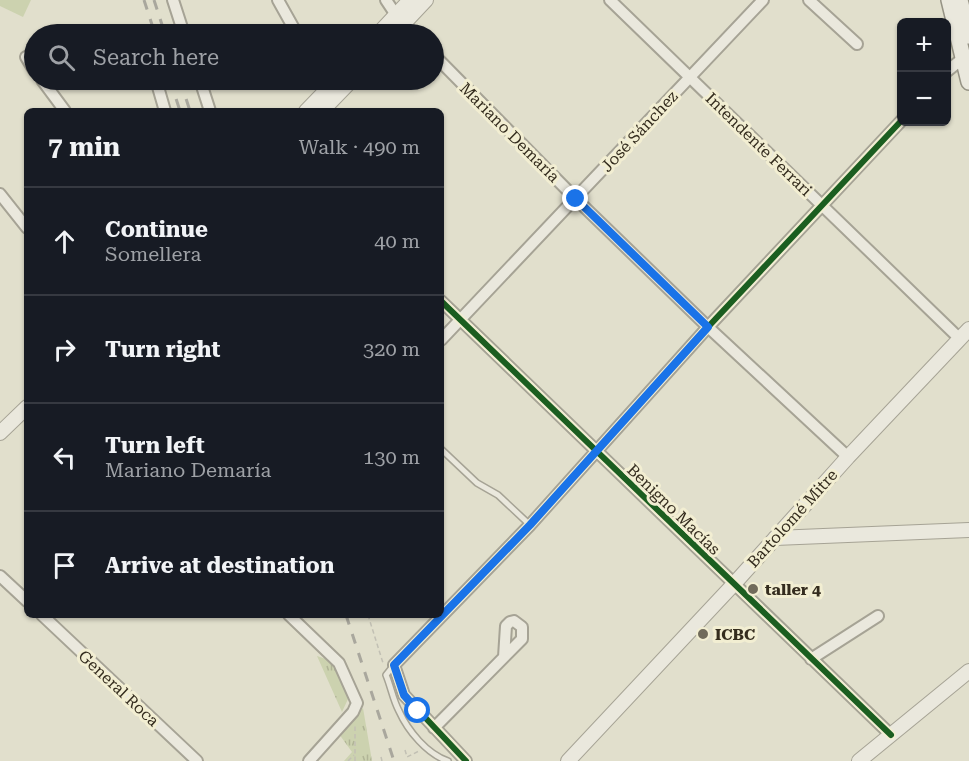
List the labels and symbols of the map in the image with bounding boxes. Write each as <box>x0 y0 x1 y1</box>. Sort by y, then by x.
street label: Mariano Demaría <box>456 79 564 186</box>
street label: José Sánchez <box>597 87 682 176</box>
street label: Intendente Ferrari <box>702 89 816 200</box>
route end <box>562 185 588 211</box>
street label: Benigno Macías <box>623 460 724 559</box>
street label: Bartolomé Mitre <box>743 465 842 571</box>
place label: taller 4 <box>765 580 821 599</box>
marker: taller 4 <box>746 582 760 596</box>
place label: ICBC <box>715 625 755 644</box>
marker: ICBC <box>696 627 710 641</box>
street label: General Roca <box>74 646 163 731</box>
route start <box>404 697 430 723</box>

